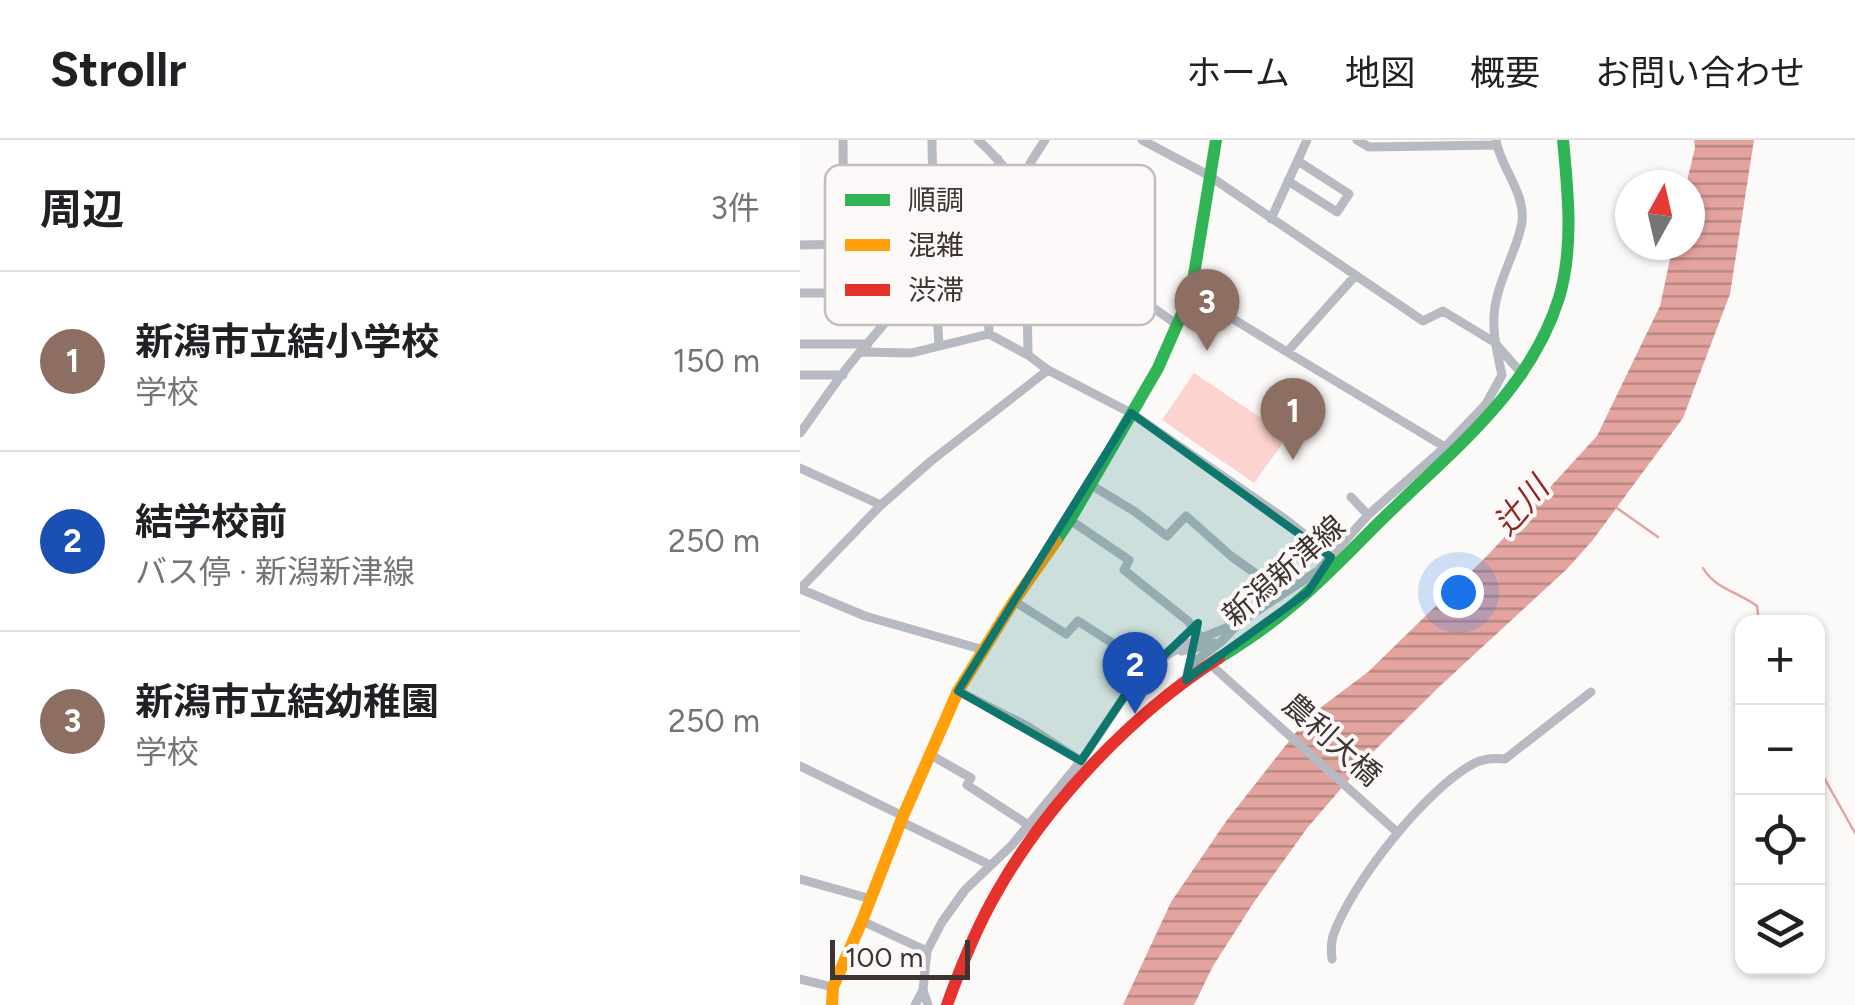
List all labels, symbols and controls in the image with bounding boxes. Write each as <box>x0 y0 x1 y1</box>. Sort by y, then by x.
text: Strollr <box>50 40 186 98</box>
text: ホーム <box>1186 52 1290 94</box>
text: 地図 <box>1345 52 1415 94</box>
text: 概要 <box>1470 52 1540 94</box>
text: お問い合わせ <box>1595 52 1805 94</box>
legend <box>825 165 1155 325</box>
north arrow <box>1615 170 1705 260</box>
text: 順調 <box>908 183 964 217</box>
text: 周辺 <box>40 184 124 235</box>
text: 3件 <box>711 189 760 227</box>
text: 混雑 <box>908 228 964 262</box>
pin: 3 <box>1174 268 1240 351</box>
text: 渋滞 <box>908 273 964 307</box>
text: 新潟市立結小学校 <box>135 319 439 365</box>
text: 1 <box>66 342 79 380</box>
text: 150 m <box>673 342 760 380</box>
text: 学校 <box>135 373 199 411</box>
pin: 1 <box>1260 378 1326 460</box>
water label: 辻川 <box>1486 467 1558 543</box>
text: 結学校前 <box>135 499 287 545</box>
street label: 新潟新津線 <box>1215 507 1352 634</box>
text: 2 <box>63 522 82 560</box>
text: 250 m <box>668 522 760 560</box>
text: バス停 · 新潟新津線 <box>135 553 415 591</box>
your location <box>1433 567 1484 618</box>
map controls <box>1735 615 1825 975</box>
button: + <box>1735 615 1825 705</box>
pin: 2 <box>1102 632 1168 714</box>
text: 新潟市立結幼稚園 <box>135 679 439 725</box>
street label: 農利大橋 <box>1275 686 1389 794</box>
text: 3 <box>64 702 81 740</box>
text: 250 m <box>668 702 760 740</box>
button: − <box>1735 705 1825 795</box>
text: 学校 <box>135 733 199 771</box>
button: locate <box>1735 795 1825 885</box>
button: layers <box>1735 885 1825 975</box>
scale bar <box>830 935 970 980</box>
text: 100 m <box>845 940 923 974</box>

